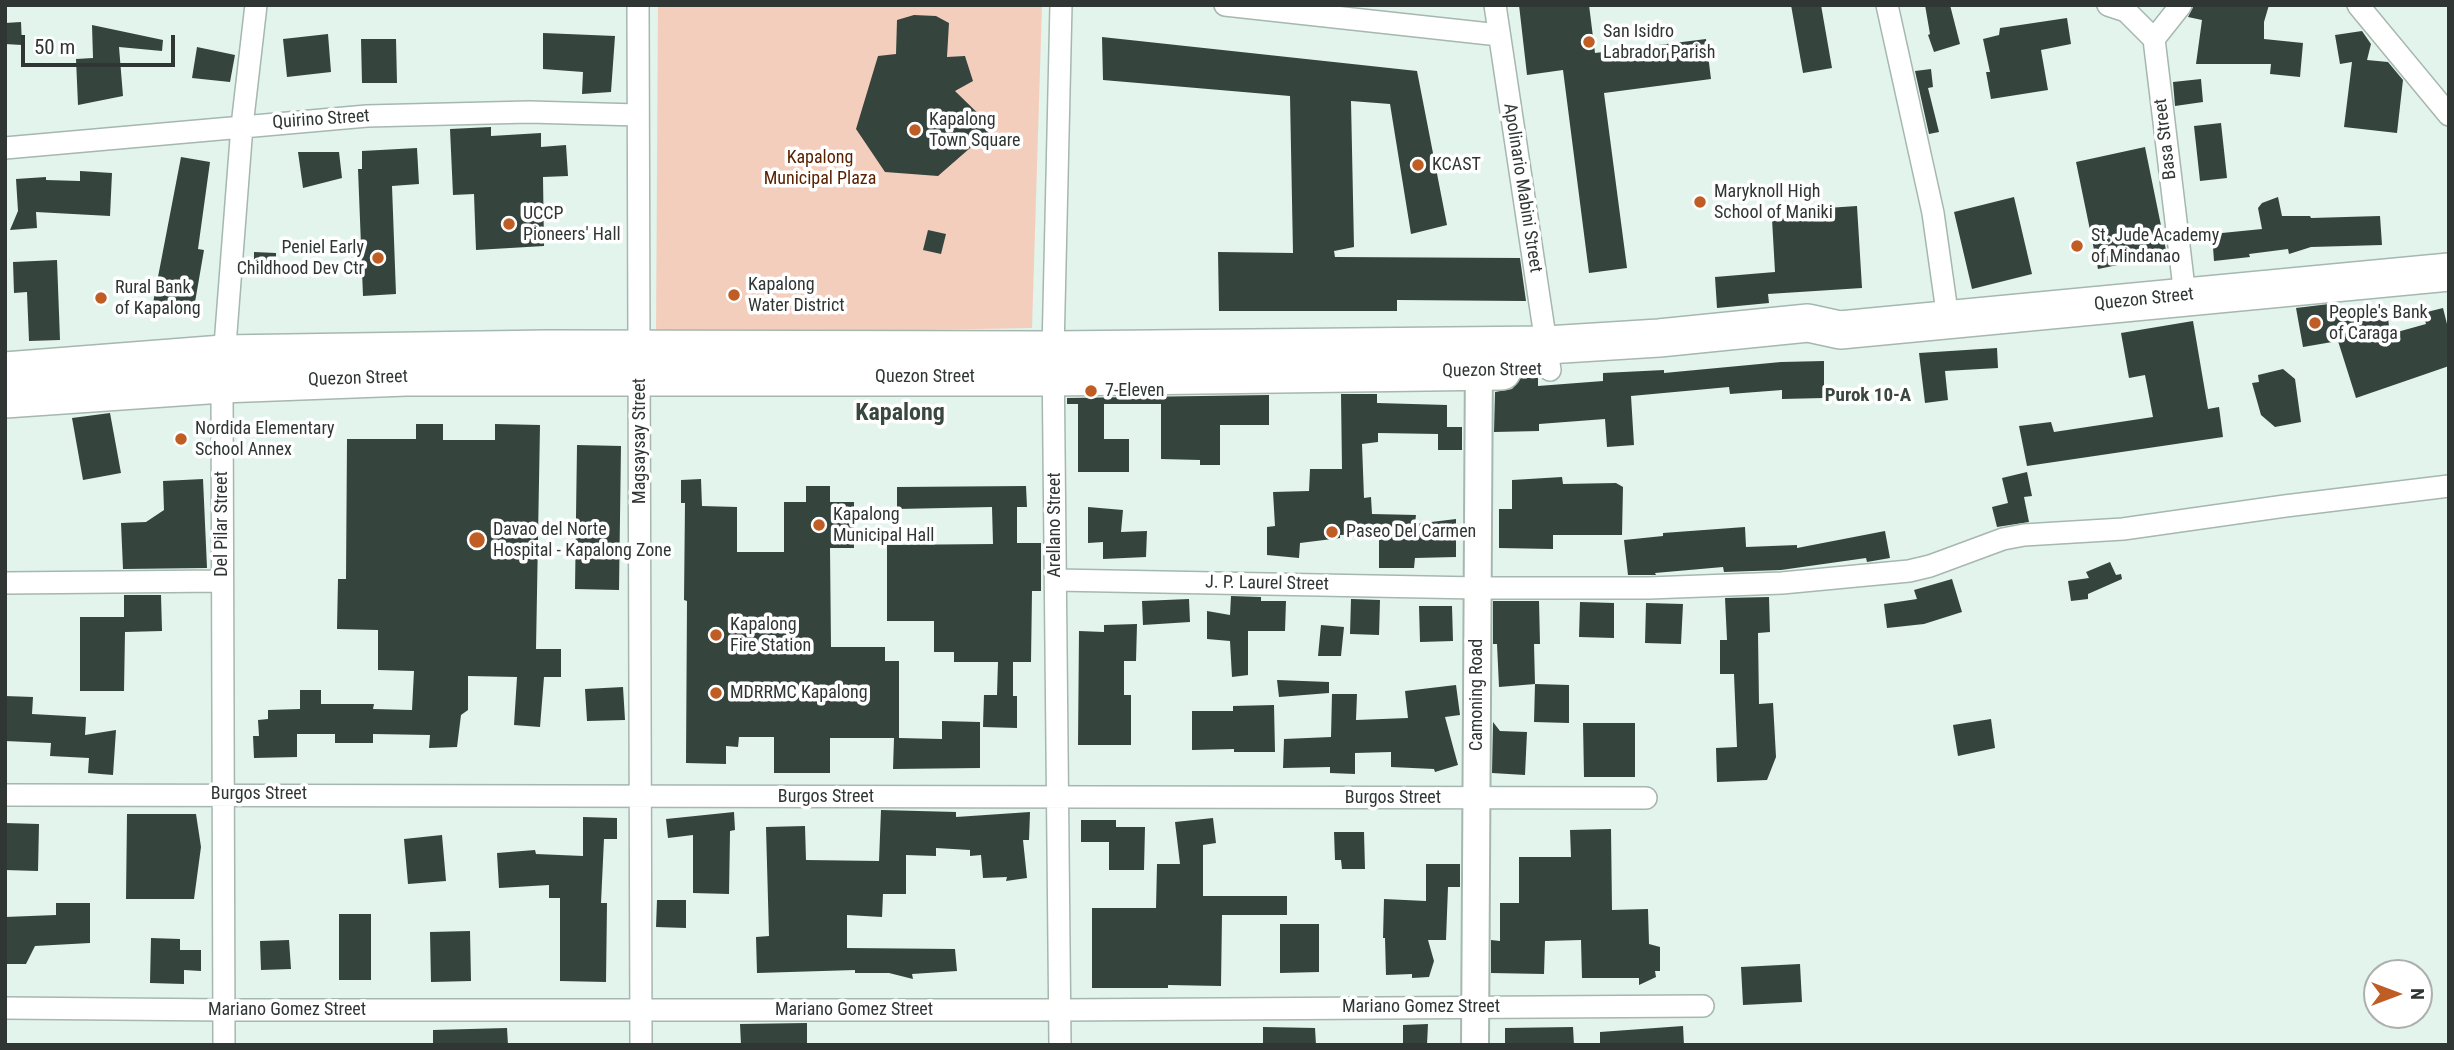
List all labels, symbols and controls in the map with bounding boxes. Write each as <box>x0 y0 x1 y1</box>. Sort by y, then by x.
scale bar <box>24 21 178 65</box>
place label: San Isidro Labrador Parish <box>1603 21 1715 64</box>
marker: San Isidro Labrador Parish <box>1581 34 1597 50</box>
text: 50 m <box>34 35 75 59</box>
street label: Basa Street <box>2150 97 2182 181</box>
street label: Apolinario Mabini Street <box>1498 102 1546 274</box>
street label: Quirino Street <box>272 106 370 134</box>
place label: Kapalong Town Square <box>929 109 1021 152</box>
marker: Kapalong Town Square <box>907 122 923 138</box>
park label: Kapalong Municipal Plaza <box>764 147 876 190</box>
place label: KCAST <box>1432 154 1481 176</box>
marker: KCAST <box>1410 157 1426 173</box>
place label: Maryknoll High School of Maniki <box>1714 181 1833 224</box>
marker: Maryknoll High School of Maniki <box>1692 194 1708 210</box>
place label: UCCP Pioneers' Hall <box>523 203 621 246</box>
marker: UCCP Pioneers' Hall <box>501 216 517 232</box>
place label: St. Jude Academy of Mindanao <box>2091 225 2219 268</box>
place label: Peniel Early Childhood Dev Ctr <box>237 237 364 280</box>
marker: St. Jude Academy of Mindanao <box>2069 238 2085 254</box>
marker: Peniel Early Childhood Dev Ctr <box>370 250 386 266</box>
place label: Kapalong Water District <box>748 274 845 316</box>
place label: Rural Bank of Kapalong <box>115 277 201 320</box>
street label: Quezon Street <box>2093 284 2195 316</box>
marker: Kapalong Water District <box>726 287 742 303</box>
marker: Rural Bank of Kapalong <box>93 290 109 306</box>
place label: People's Bank of Caraga <box>2329 302 2428 344</box>
marker: People's Bank of Caraga <box>2307 315 2323 331</box>
street label: Quezon Street <box>1442 359 1542 383</box>
street label: Quezon Street <box>308 366 408 392</box>
street label: Quezon Street <box>875 366 975 388</box>
street label: Magsaysay Street <box>629 378 651 504</box>
place label: 7-Eleven <box>1105 380 1164 402</box>
marker: 7-Eleven <box>1083 383 1099 399</box>
district label: Purok 10-A <box>1825 385 1911 407</box>
district label: Kapalong <box>855 400 945 428</box>
place label: Nordida Elementary School Annex <box>195 418 335 460</box>
marker: Nordida Elementary School Annex <box>173 431 189 447</box>
street label: Del Pilar Street <box>211 471 233 577</box>
street label: Arellano Street <box>1044 472 1066 578</box>
place label: Kapalong Municipal Hall <box>833 504 934 546</box>
marker: Kapalong Municipal Hall <box>811 517 827 533</box>
place label: Davao del Norte Hospital - Kapalong Zone <box>493 519 671 562</box>
place label: Paseo Del Carmen <box>1346 521 1476 543</box>
marker: Paseo Del Carmen <box>1324 524 1340 540</box>
marker: Davao del Norte Hospital - Kapalong Zone <box>467 530 487 550</box>
street label: J. P. Laurel Street <box>1205 572 1329 596</box>
place label: Kapalong Fire Station <box>730 614 811 656</box>
marker: Kapalong Fire Station <box>708 627 724 643</box>
street label: Camoning Road <box>1466 639 1488 751</box>
place label: MDRRMC Kapalong <box>730 682 868 704</box>
marker: MDRRMC Kapalong <box>708 685 724 701</box>
street label: Burgos Street <box>211 783 307 805</box>
street label: Burgos Street <box>778 786 874 808</box>
street label: Burgos Street <box>1345 787 1441 809</box>
north arrow <box>2363 959 2433 1029</box>
text: N <box>2406 988 2429 1000</box>
street label: Mariano Gomez Street <box>1342 996 1500 1018</box>
street label: Mariano Gomez Street <box>208 999 366 1021</box>
street label: Mariano Gomez Street <box>775 999 933 1021</box>

